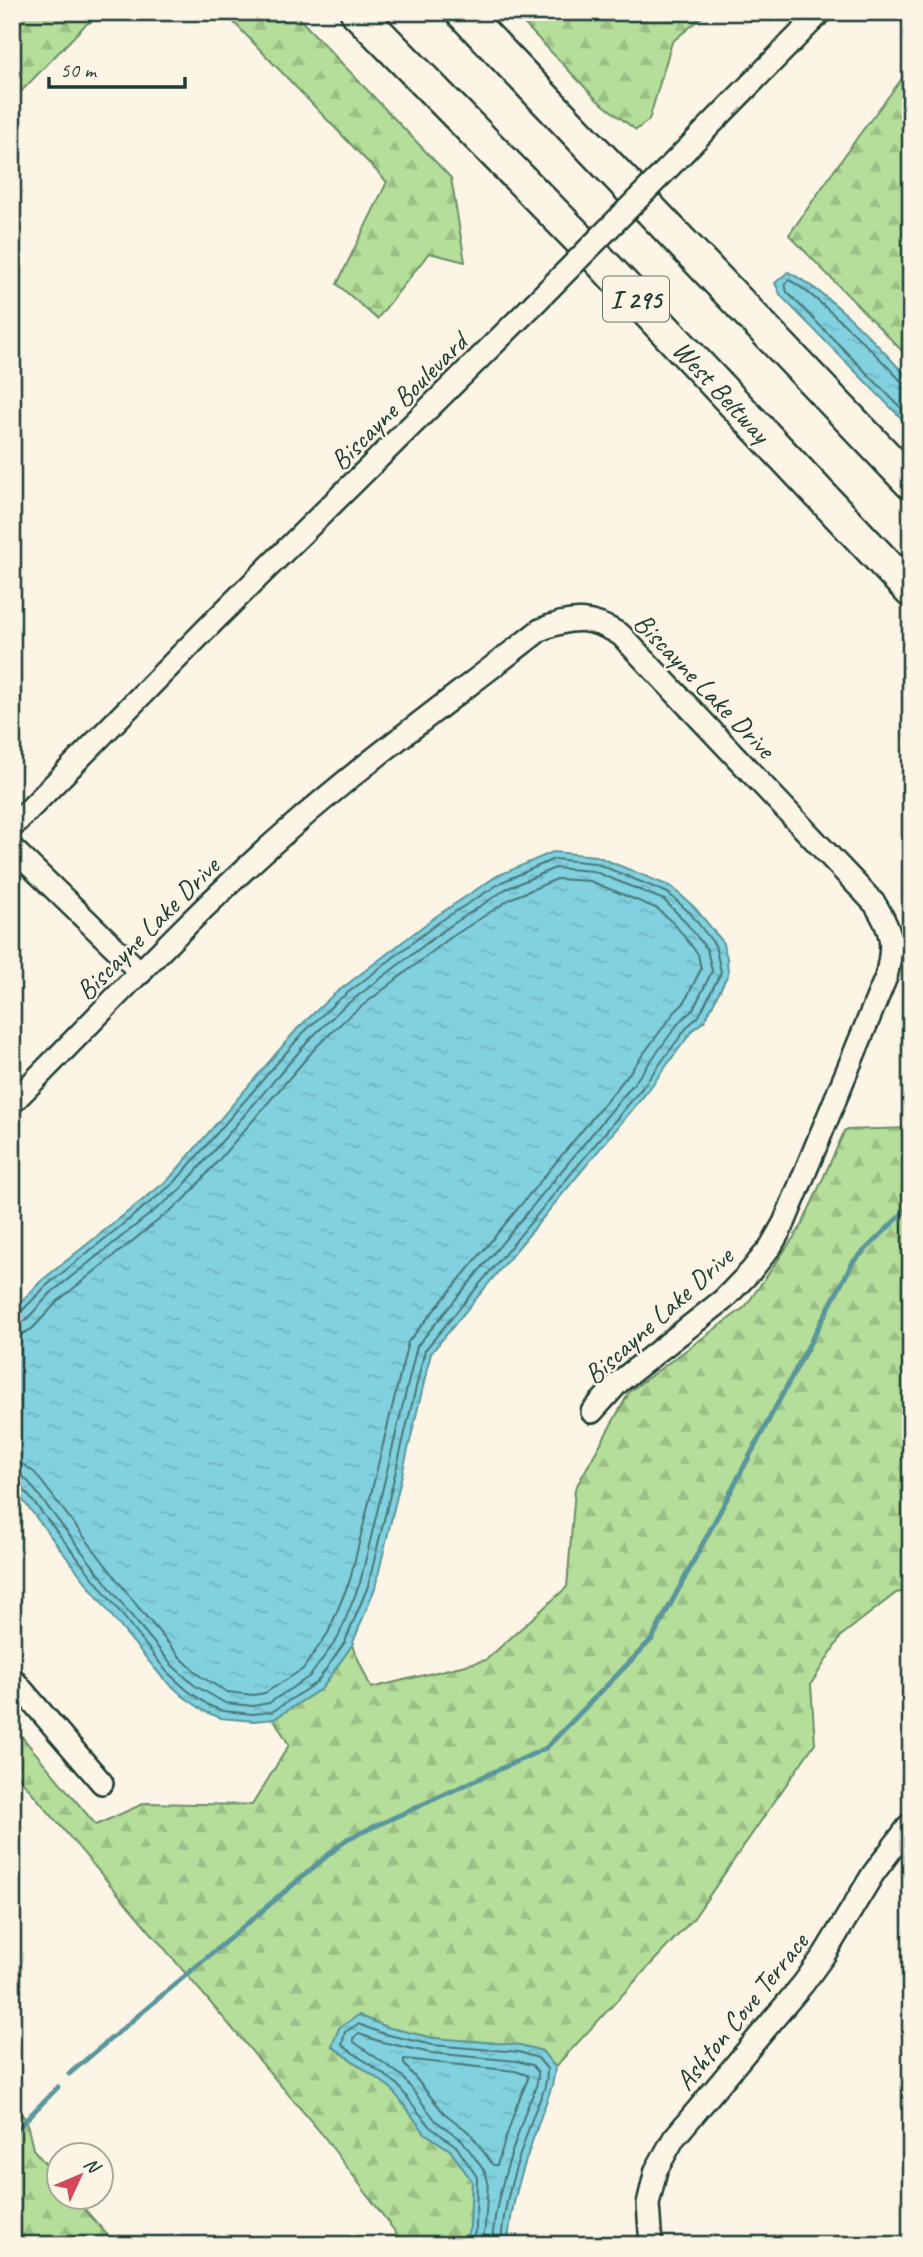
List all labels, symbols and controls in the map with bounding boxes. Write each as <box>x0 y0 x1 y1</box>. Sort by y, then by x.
scale bar <box>49 46 186 90</box>
text: 50 m <box>60 57 98 83</box>
road number: I 295 <box>603 276 669 322</box>
street label: Biscayne Boulevard <box>322 323 477 477</box>
street label: West Beltway <box>665 333 780 452</box>
street label: Biscayne Lake Drive <box>626 605 784 767</box>
street label: Biscayne Lake Drive <box>68 848 228 1007</box>
street label: Biscayne Lake Drive <box>576 1238 742 1392</box>
street label: Ashton Cove Terrace <box>667 1924 817 2097</box>
north arrow <box>46 2142 116 2212</box>
text: N <box>79 2152 106 2180</box>

